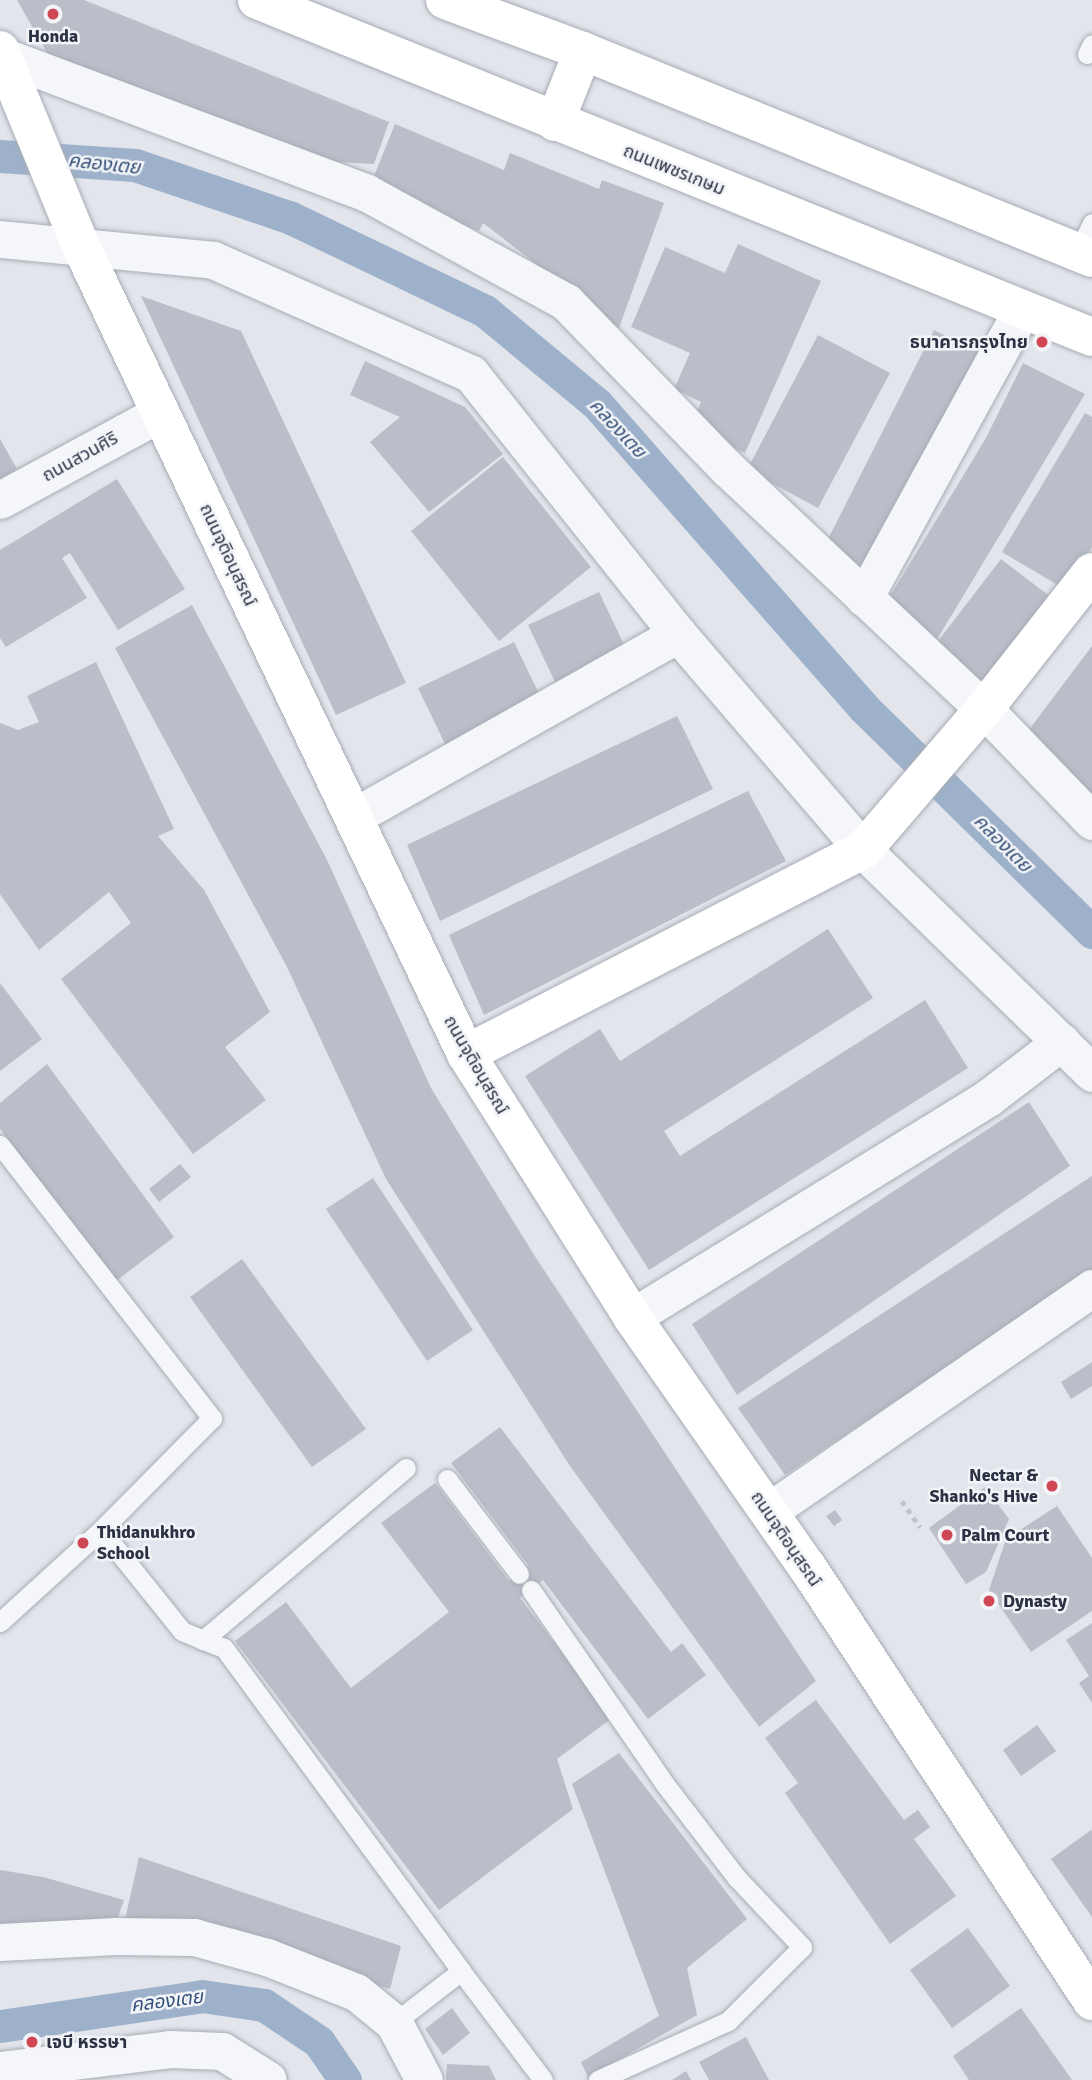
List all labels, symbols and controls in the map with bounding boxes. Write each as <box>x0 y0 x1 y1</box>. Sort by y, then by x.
marker: Honda <box>45 6 61 22</box>
place label: Honda <box>28 25 78 47</box>
street label: ถนนเพชรเกษม <box>620 140 728 200</box>
water label: คลองเตย <box>67 150 141 180</box>
place label: ธนาคารกรุงไทย <box>910 331 1028 353</box>
marker: ธนาคารกรุงไทย <box>1034 334 1050 350</box>
water label: คลองเตย <box>584 395 650 463</box>
street label: ถนนสวนศิริ <box>38 427 122 487</box>
street label: ถนนจุติอนุสรณ์ <box>195 500 261 610</box>
water label: คลองเตย <box>968 810 1036 878</box>
street label: ถนนจุติอนุสรณ์ <box>439 1012 513 1118</box>
place label: Nectar & Shanko's Hive <box>930 1465 1038 1508</box>
marker: Nectar & Shanko's Hive <box>1044 1478 1060 1494</box>
street label: ถนนจุติอนุสรณ์ <box>746 1487 826 1591</box>
place label: Thidanukhro School <box>97 1522 195 1564</box>
place label: Palm Court <box>961 1524 1049 1546</box>
marker: Palm Court <box>939 1527 955 1543</box>
marker: Thidanukhro School <box>75 1535 91 1551</box>
place label: Dynasty <box>1003 1590 1067 1612</box>
marker: Dynasty <box>981 1593 997 1609</box>
water label: คลองเตย <box>130 1986 204 2018</box>
place label: เจบี หรรษา <box>46 2031 127 2053</box>
marker: เจบี หรรษา <box>24 2034 40 2050</box>

